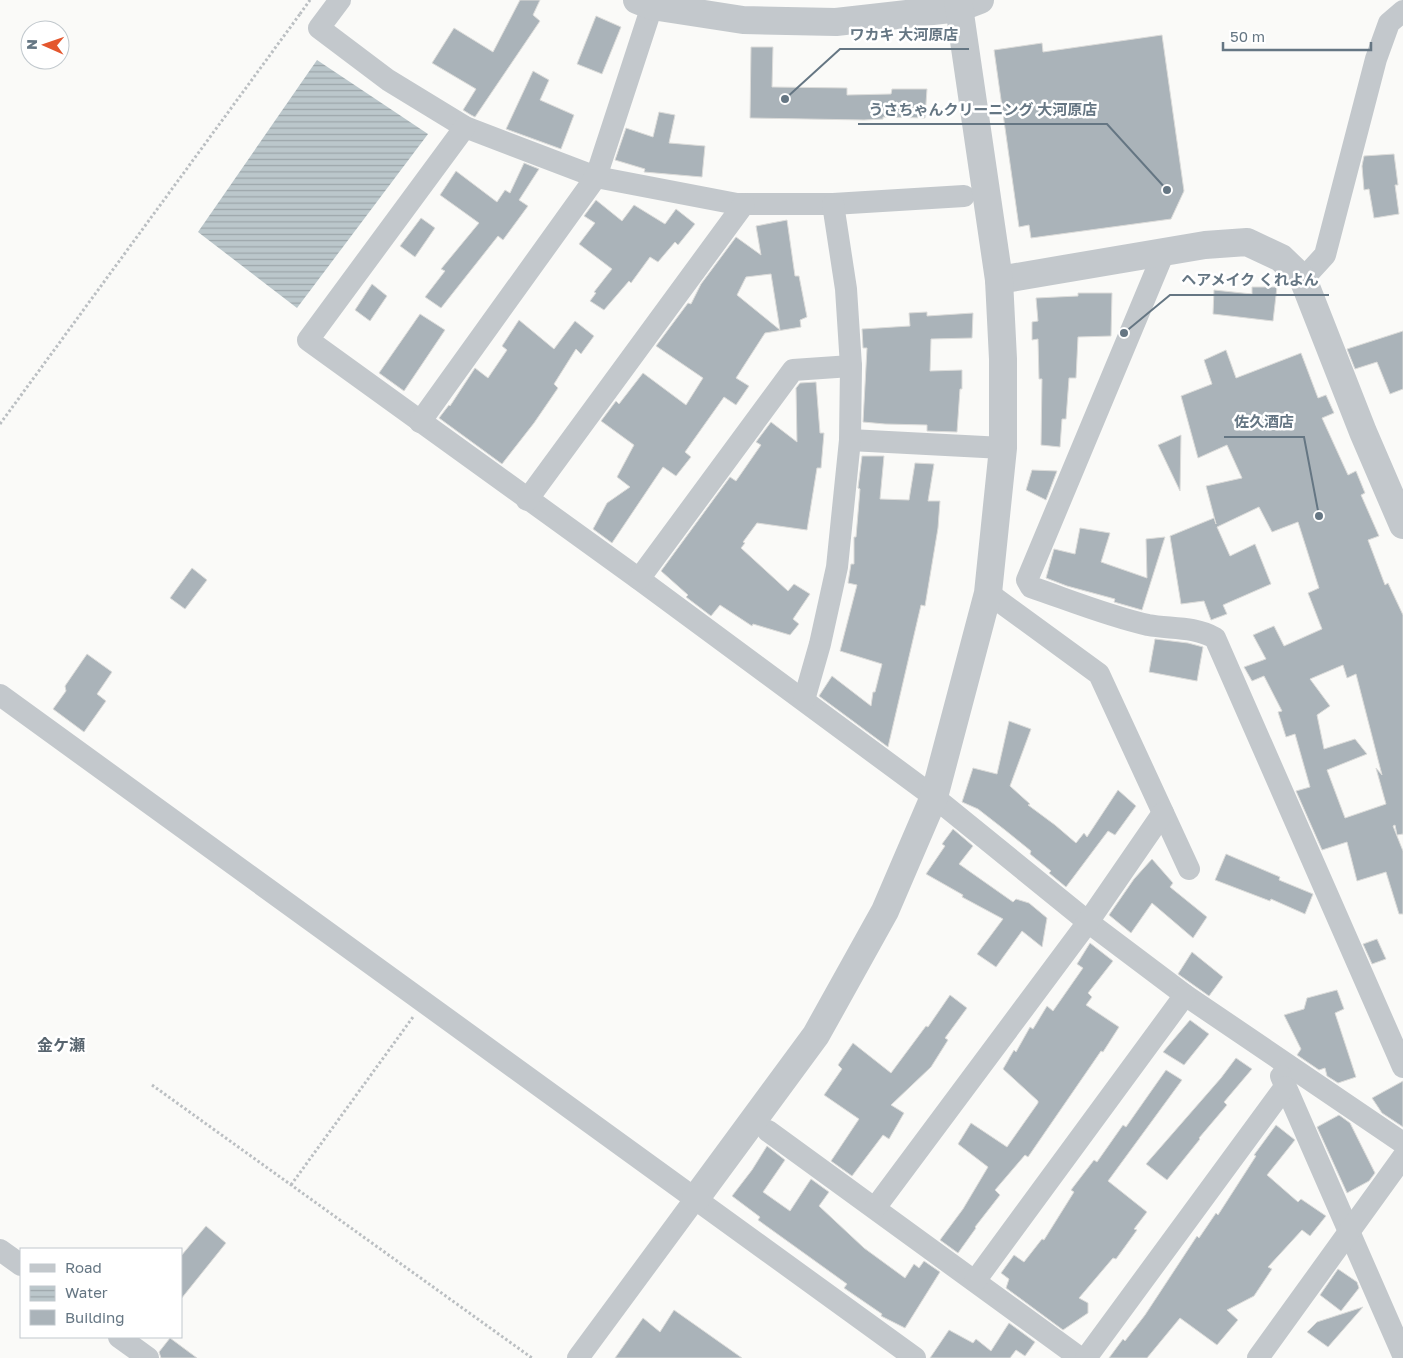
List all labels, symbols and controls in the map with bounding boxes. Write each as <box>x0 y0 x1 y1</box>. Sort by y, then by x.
callout: ワカキ 大河原店 <box>840 19 969 49</box>
north arrow <box>20 20 70 70</box>
scale bar <box>1223 20 1370 52</box>
text: ワカキ 大河原店 <box>850 25 958 43</box>
text: 50 m <box>1230 27 1265 45</box>
text: N <box>23 39 40 50</box>
callout: うさちゃんクリーニング 大河原店 <box>858 94 1107 124</box>
text: うさちゃんクリーニング 大河原店 <box>869 100 1097 118</box>
callout: ヘアメイク くれよん <box>1170 265 1329 295</box>
text: ヘアメイク くれよん <box>1181 270 1319 288</box>
callout: 佐久酒店 <box>1224 407 1304 437</box>
text: 佐久酒店 <box>1234 412 1294 430</box>
district label: 金ケ瀬 <box>37 1035 85 1055</box>
legend <box>20 1248 182 1338</box>
text: Road <box>65 1258 102 1276</box>
text: Water <box>65 1283 108 1301</box>
text: Building <box>65 1308 125 1326</box>

